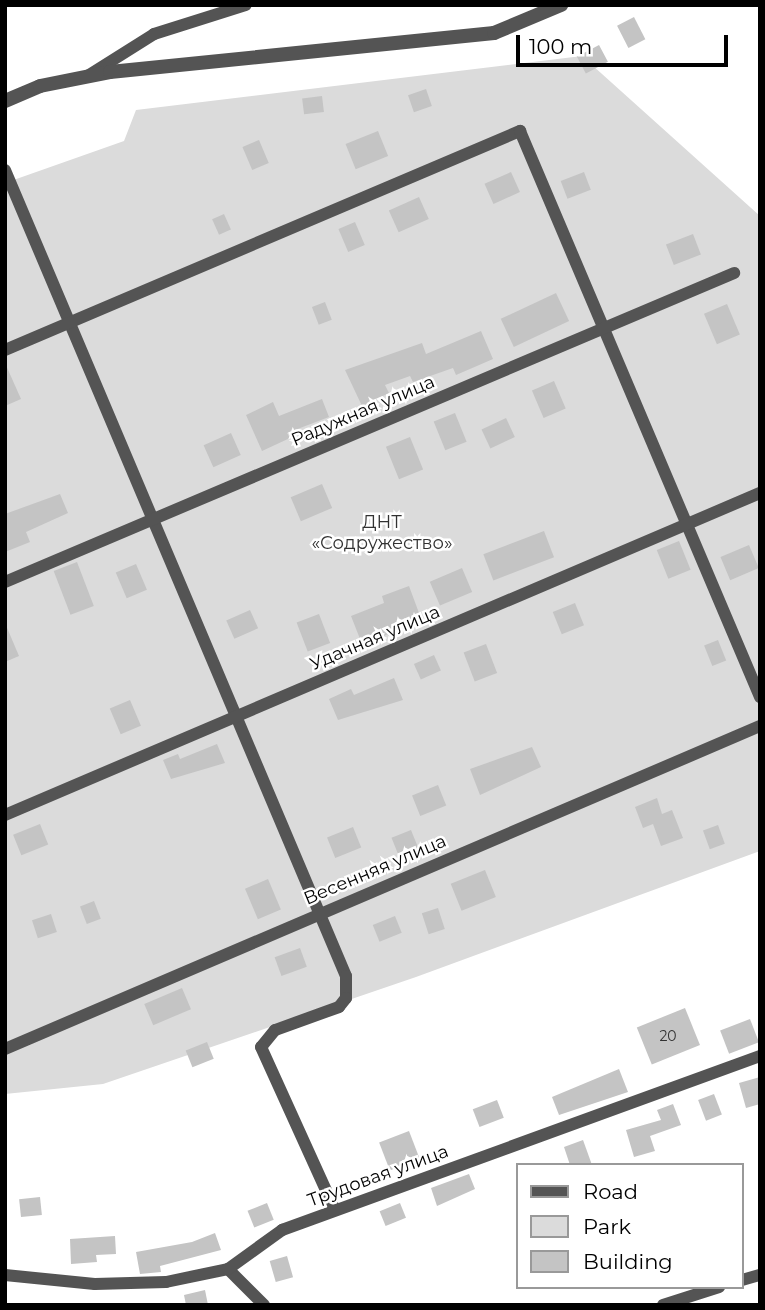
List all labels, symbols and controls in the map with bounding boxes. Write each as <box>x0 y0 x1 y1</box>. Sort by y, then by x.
scale bar <box>520 21 732 65</box>
text: 100 m <box>529 34 592 59</box>
street label: Радужная улица <box>288 371 438 451</box>
park label: ДНТ «Содружество» <box>311 512 453 554</box>
street label: Удачная улица <box>307 601 443 675</box>
street label: Весенняя улица <box>300 830 450 910</box>
house number: 20 <box>659 1028 677 1044</box>
street label: Трудовая улица <box>305 1140 451 1212</box>
legend <box>516 1163 744 1289</box>
text: Road <box>583 1179 638 1204</box>
text: Park <box>583 1214 631 1239</box>
text: Building <box>583 1249 673 1274</box>

